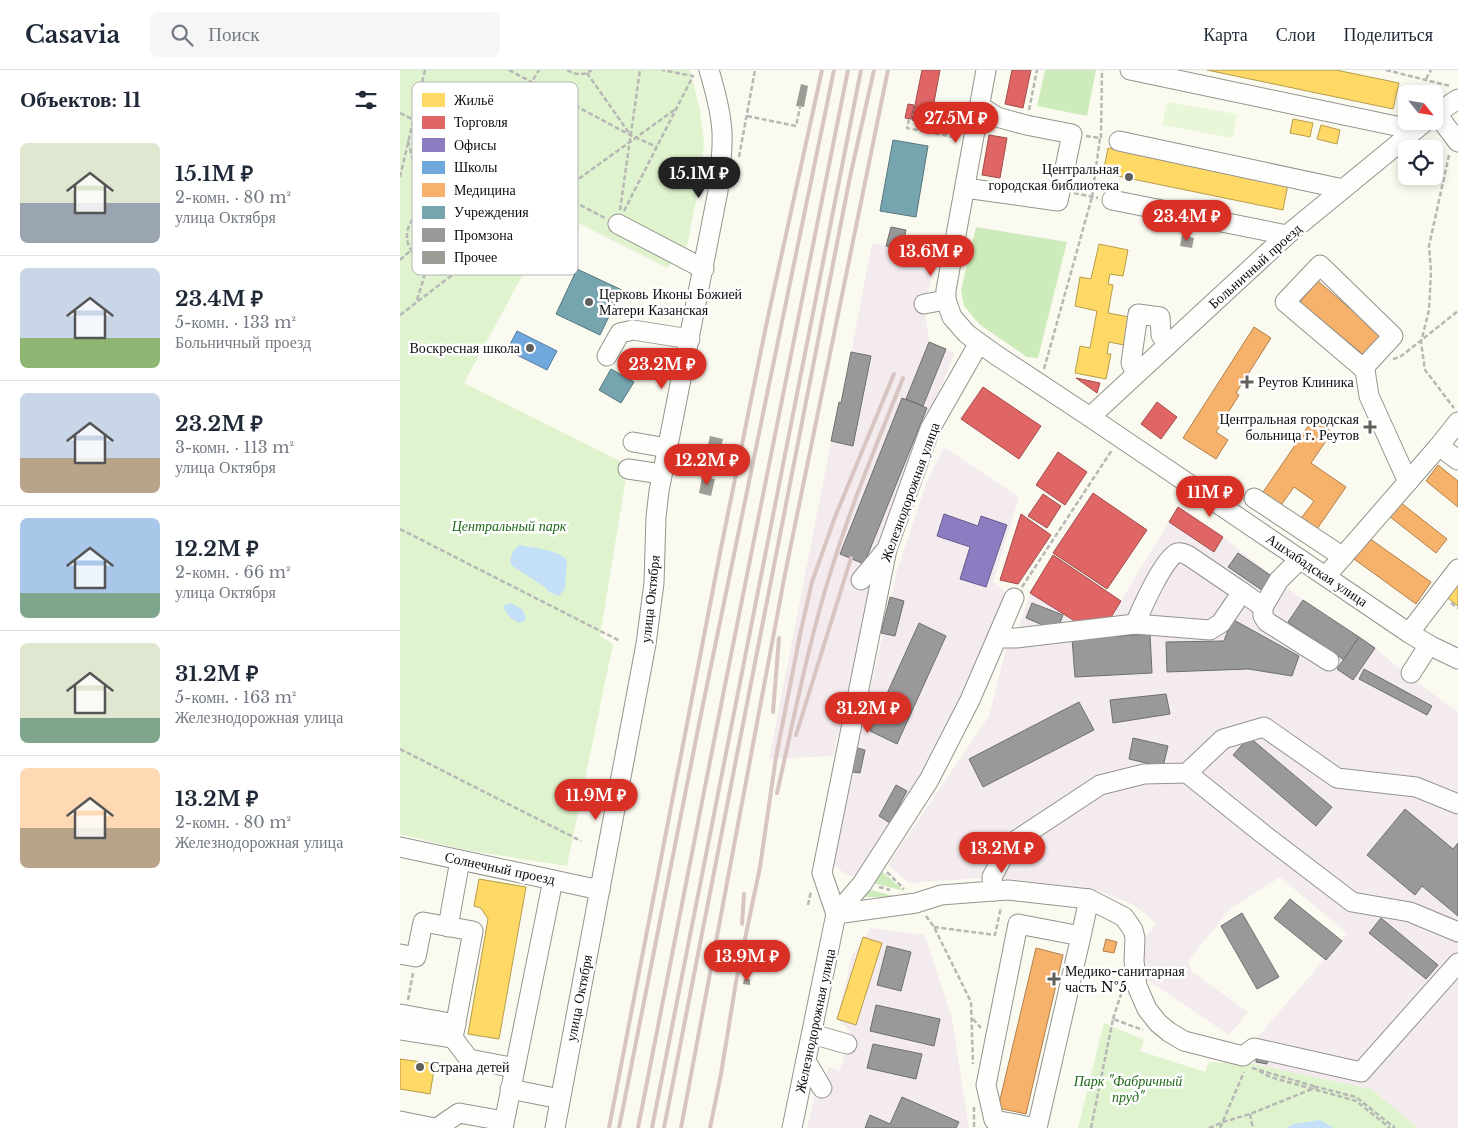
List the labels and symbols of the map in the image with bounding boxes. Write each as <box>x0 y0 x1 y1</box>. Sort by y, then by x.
legend <box>412 82 578 275</box>
north arrow <box>1398 85 1442 130</box>
text: Жильё <box>454 91 494 109</box>
pin: 27.5M ₽ <box>910 102 1002 144</box>
text: Торговля <box>454 113 508 131</box>
text: Офисы <box>454 136 497 154</box>
pin: 15.1M ₽ <box>653 156 745 199</box>
text: Школы <box>454 158 498 176</box>
place label: Центральная городская библиотека <box>989 160 1120 194</box>
marker: Центральная городская библиотека <box>1123 171 1135 183</box>
text: Медицина <box>454 181 516 199</box>
pin: 23.4M ₽ <box>1141 200 1233 242</box>
text: Учреждения <box>454 203 529 221</box>
street label: Больничный проезд <box>1205 219 1305 313</box>
text: Промзона <box>454 226 514 244</box>
pin: 13.6M ₽ <box>885 234 977 277</box>
text: Прочее <box>454 248 497 266</box>
place label: Церковь Иконы Божией Матери Казанская <box>599 285 743 319</box>
marker: Церковь Иконы Божией Матери Казанская <box>583 296 595 308</box>
place label: Воскресная школа <box>409 339 521 357</box>
marker: Воскресная школа <box>524 342 536 354</box>
pin: 23.2M ₽ <box>616 348 708 390</box>
place label: Реутов Клиника <box>1258 373 1354 391</box>
marker: Реутов Клиника <box>1240 375 1254 389</box>
place label: Центральная городская больница г. Реутов <box>1219 410 1360 444</box>
street label: Железнодорожная улица <box>876 419 944 564</box>
marker: Центральная городская больница г. Реутов <box>1363 420 1377 434</box>
pin: 12.2M ₽ <box>661 444 753 486</box>
pin: 11M ₽ <box>1175 476 1245 518</box>
park label: Центральный парк <box>451 517 567 535</box>
street label: Ашхабадская улица <box>1263 529 1372 611</box>
street label: улица Октября <box>636 554 664 644</box>
pin: 31.2M ₽ <box>822 692 914 734</box>
pin: 11.9M ₽ <box>550 778 642 821</box>
pin: 13.2M ₽ <box>956 832 1048 874</box>
street label: Солнечный проезд <box>443 848 557 888</box>
pin: 13.9M ₽ <box>701 940 793 982</box>
street label: Железнодорожная улица <box>791 946 839 1095</box>
street label: улица Октября <box>562 952 596 1043</box>
place label: Медико-санитарная часть №5 <box>1065 962 1185 996</box>
marker: Медико-санитарная часть №5 <box>1047 972 1061 986</box>
place label: Страна детей <box>430 1058 510 1076</box>
marker: Страна детей <box>414 1061 426 1073</box>
park label: Парк "Фабричный пруд" <box>1073 1072 1182 1106</box>

